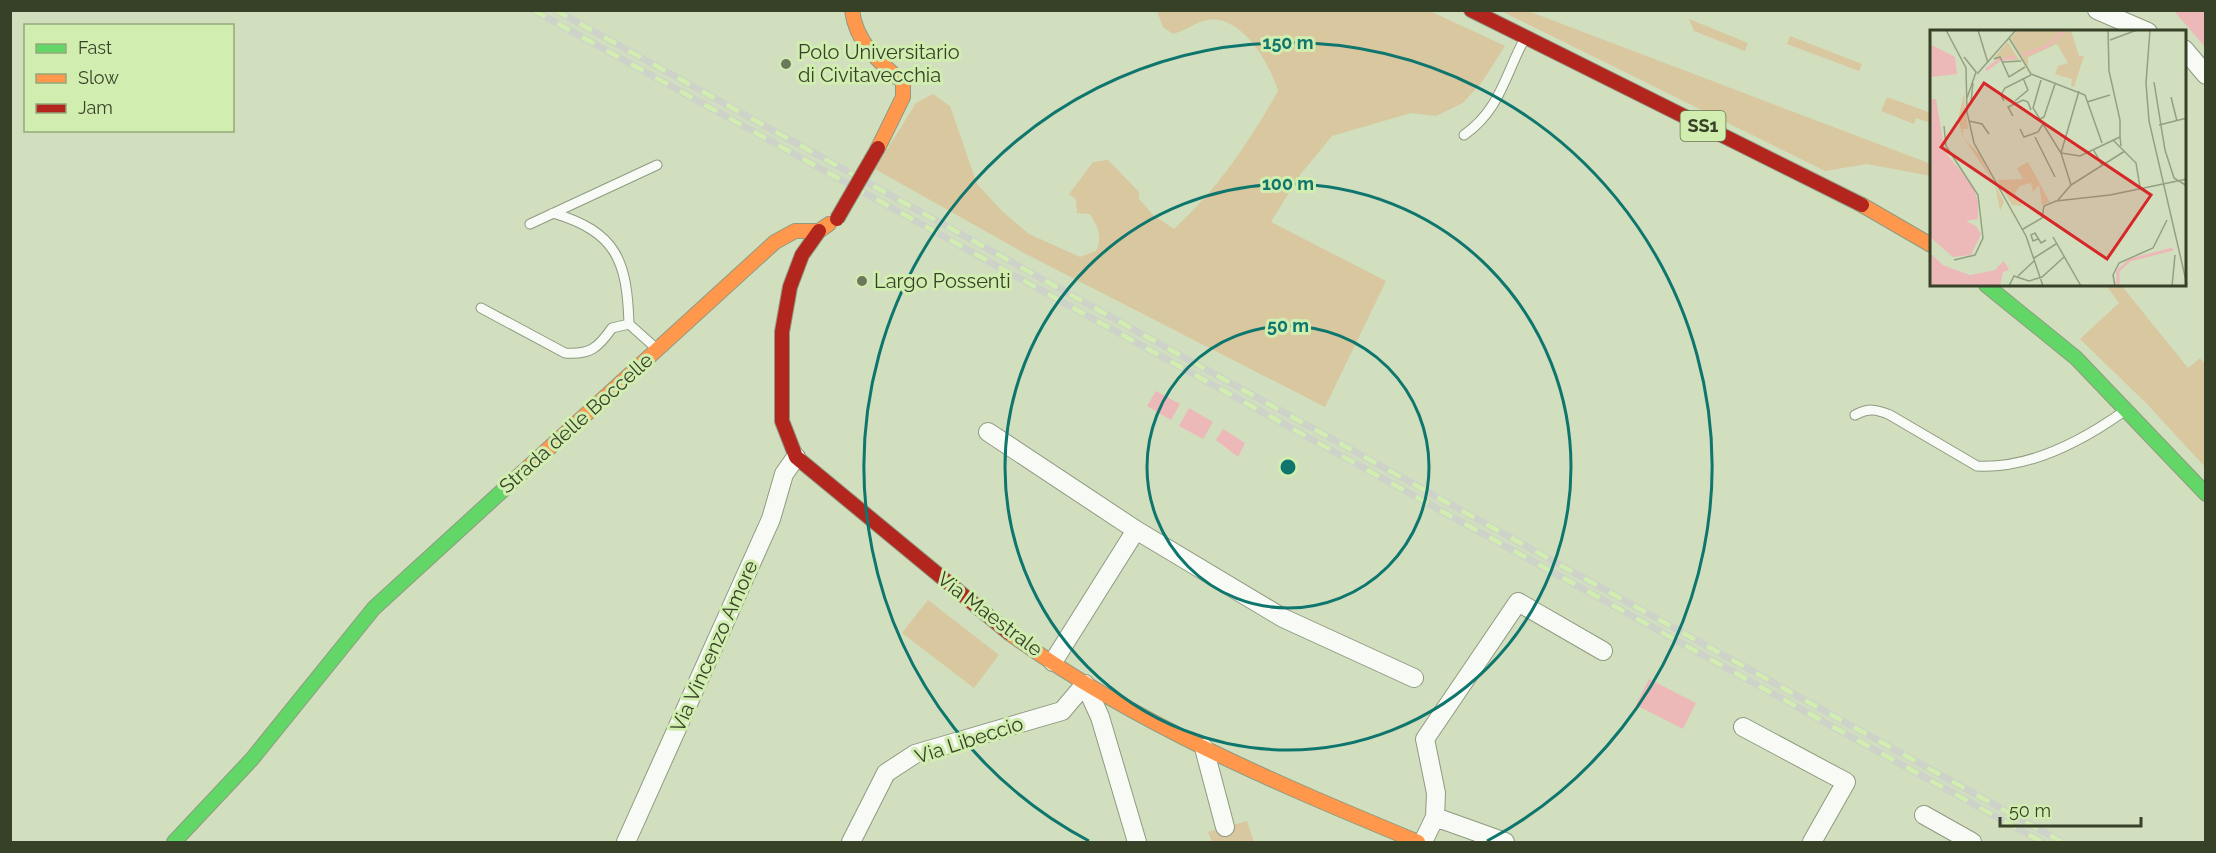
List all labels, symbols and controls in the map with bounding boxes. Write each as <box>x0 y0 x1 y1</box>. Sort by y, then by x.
legend <box>24 24 234 132</box>
inset map <box>1930 30 2186 286</box>
text: 150 m <box>1263 32 1314 53</box>
text: Fast <box>78 37 112 58</box>
place label: Polo Universitario di Civitavecchia <box>798 40 960 87</box>
marker: Polo Universitario di Civitavecchia <box>779 57 793 71</box>
text: Slow <box>78 67 119 88</box>
text: Jam <box>78 97 113 118</box>
road number: SS1 <box>1680 111 1726 141</box>
text: 100 m <box>1262 173 1314 194</box>
place label: Largo Possenti <box>874 269 1011 293</box>
marker: Largo Possenti <box>855 274 869 288</box>
text: 50 m <box>1267 315 1309 336</box>
street label: Strada delle Boccelle <box>494 348 658 498</box>
centre of rings <box>1278 457 1298 477</box>
street label: Via Vincenzo Amore <box>665 556 763 736</box>
street label: Via Maestrale <box>933 567 1048 661</box>
street label: Via Libeccio <box>912 711 1026 769</box>
scale bar <box>2000 790 2141 828</box>
text: 50 m <box>2009 800 2051 821</box>

